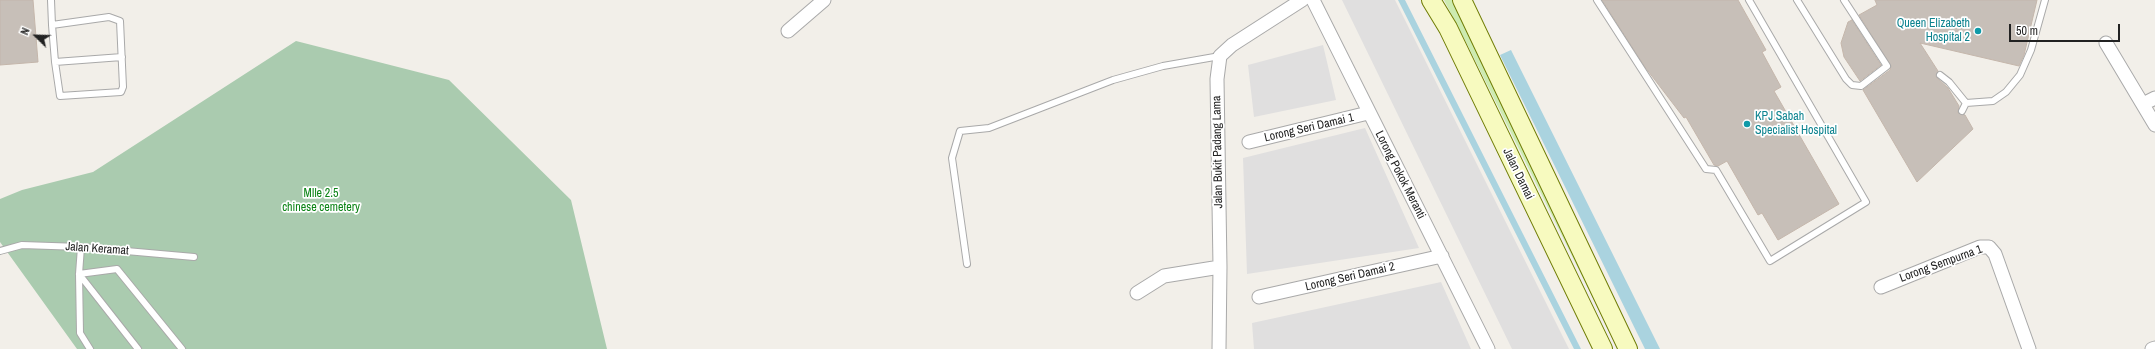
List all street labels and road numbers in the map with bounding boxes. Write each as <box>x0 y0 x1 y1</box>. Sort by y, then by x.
street label: Jalan Bukit Padang Lama <box>1210 96 1226 208</box>
street label: Lorong Seri Damai 1 <box>1263 111 1355 145</box>
street label: Lorong Pokok Meranti <box>1372 129 1428 221</box>
street label: Jalan Damai <box>1499 146 1537 202</box>
street label: Jalan Keramat <box>65 240 129 258</box>
street label: Lorong Sempurna 1 <box>1898 242 1984 286</box>
street label: Lorong Seri Damai 2 <box>1304 260 1396 294</box>

